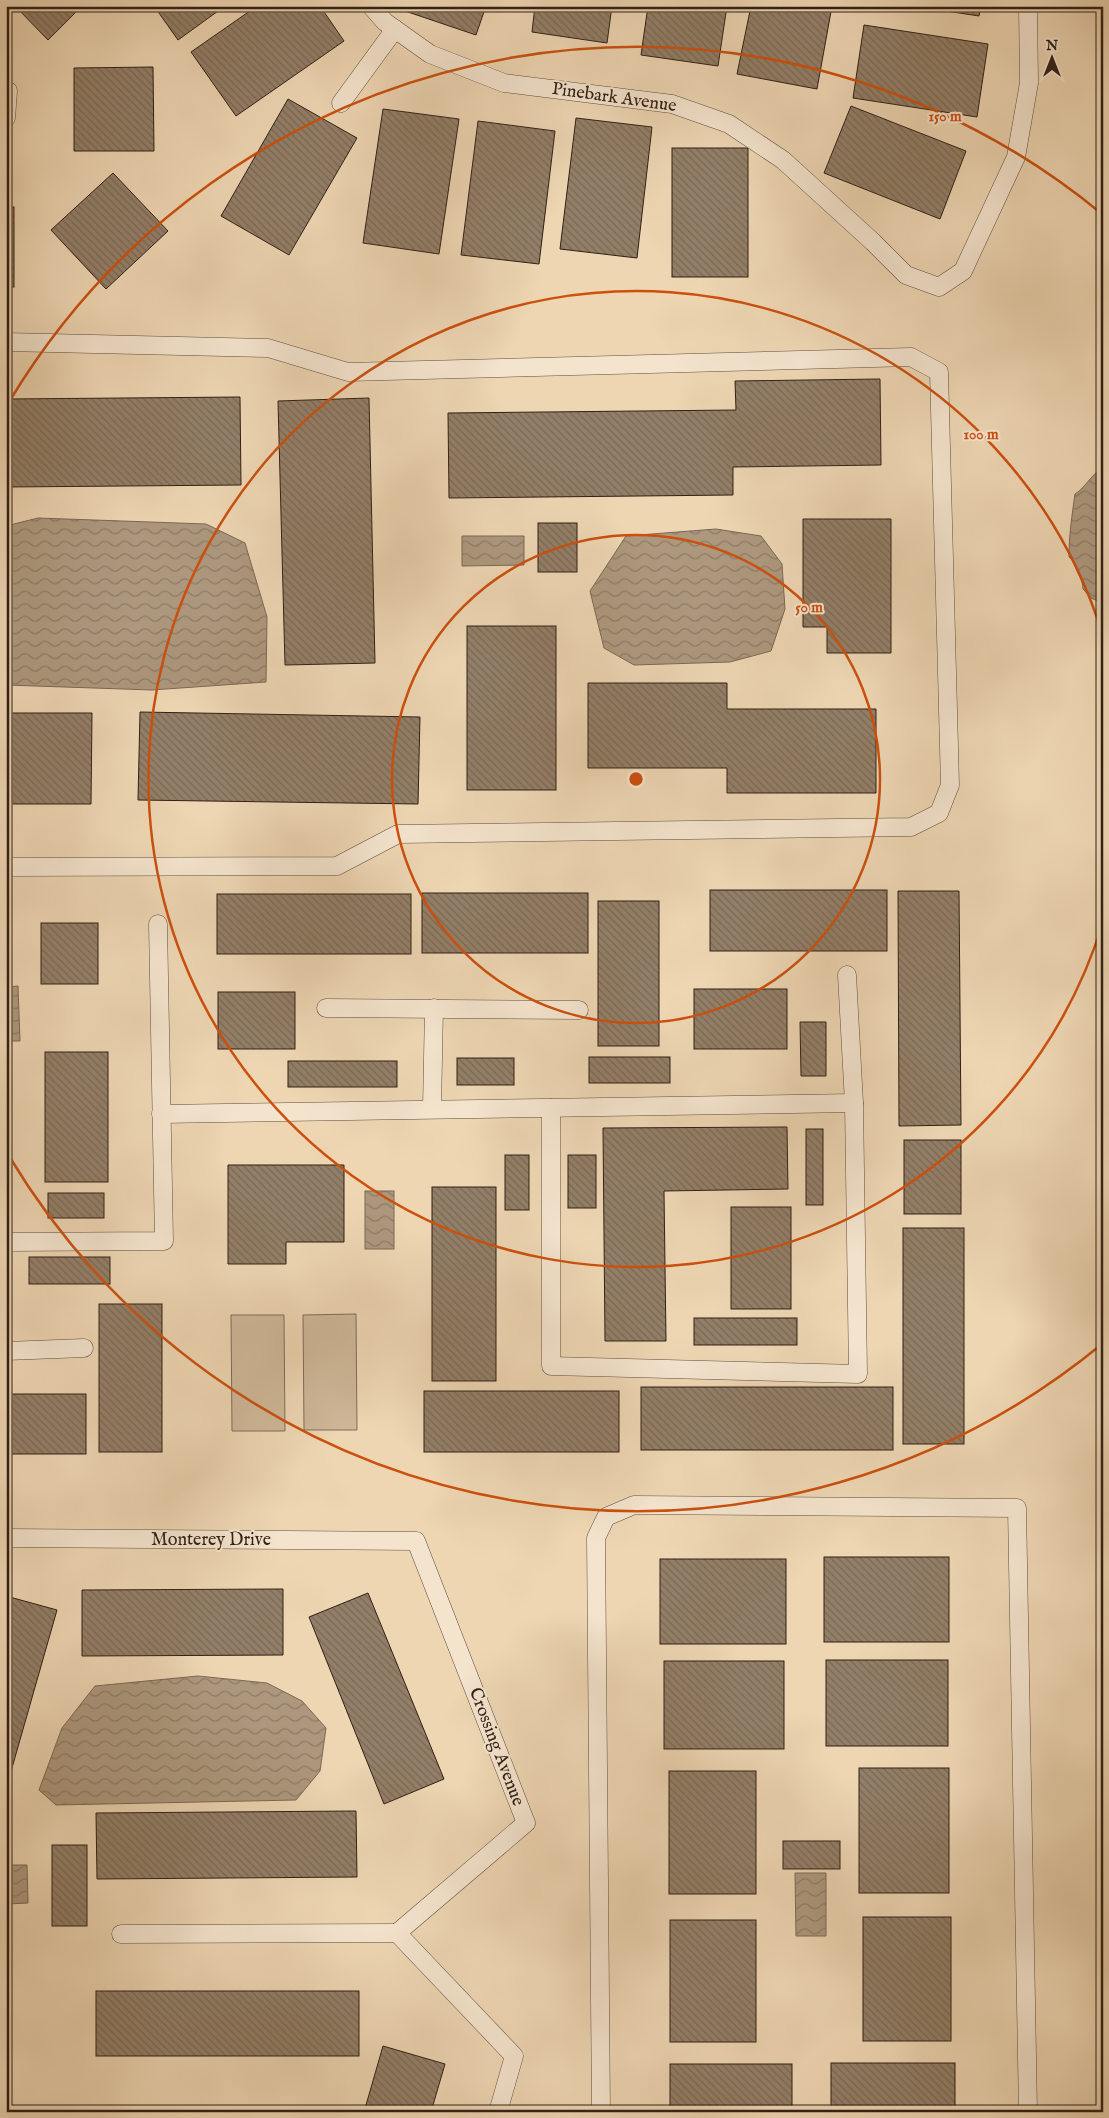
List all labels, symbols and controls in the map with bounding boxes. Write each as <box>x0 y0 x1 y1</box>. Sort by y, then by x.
north arrow <box>1026 32 1076 82</box>
text: N <box>1045 37 1058 55</box>
street label: Pinebark Avenue <box>550 78 678 118</box>
text: 150 m <box>928 107 962 126</box>
text: 100 m <box>963 425 999 444</box>
text: 50 m <box>795 598 823 617</box>
centre of rings <box>627 770 645 788</box>
street label: Monterey Drive <box>151 1529 271 1552</box>
street label: Crossing Avenue <box>463 1685 529 1809</box>

